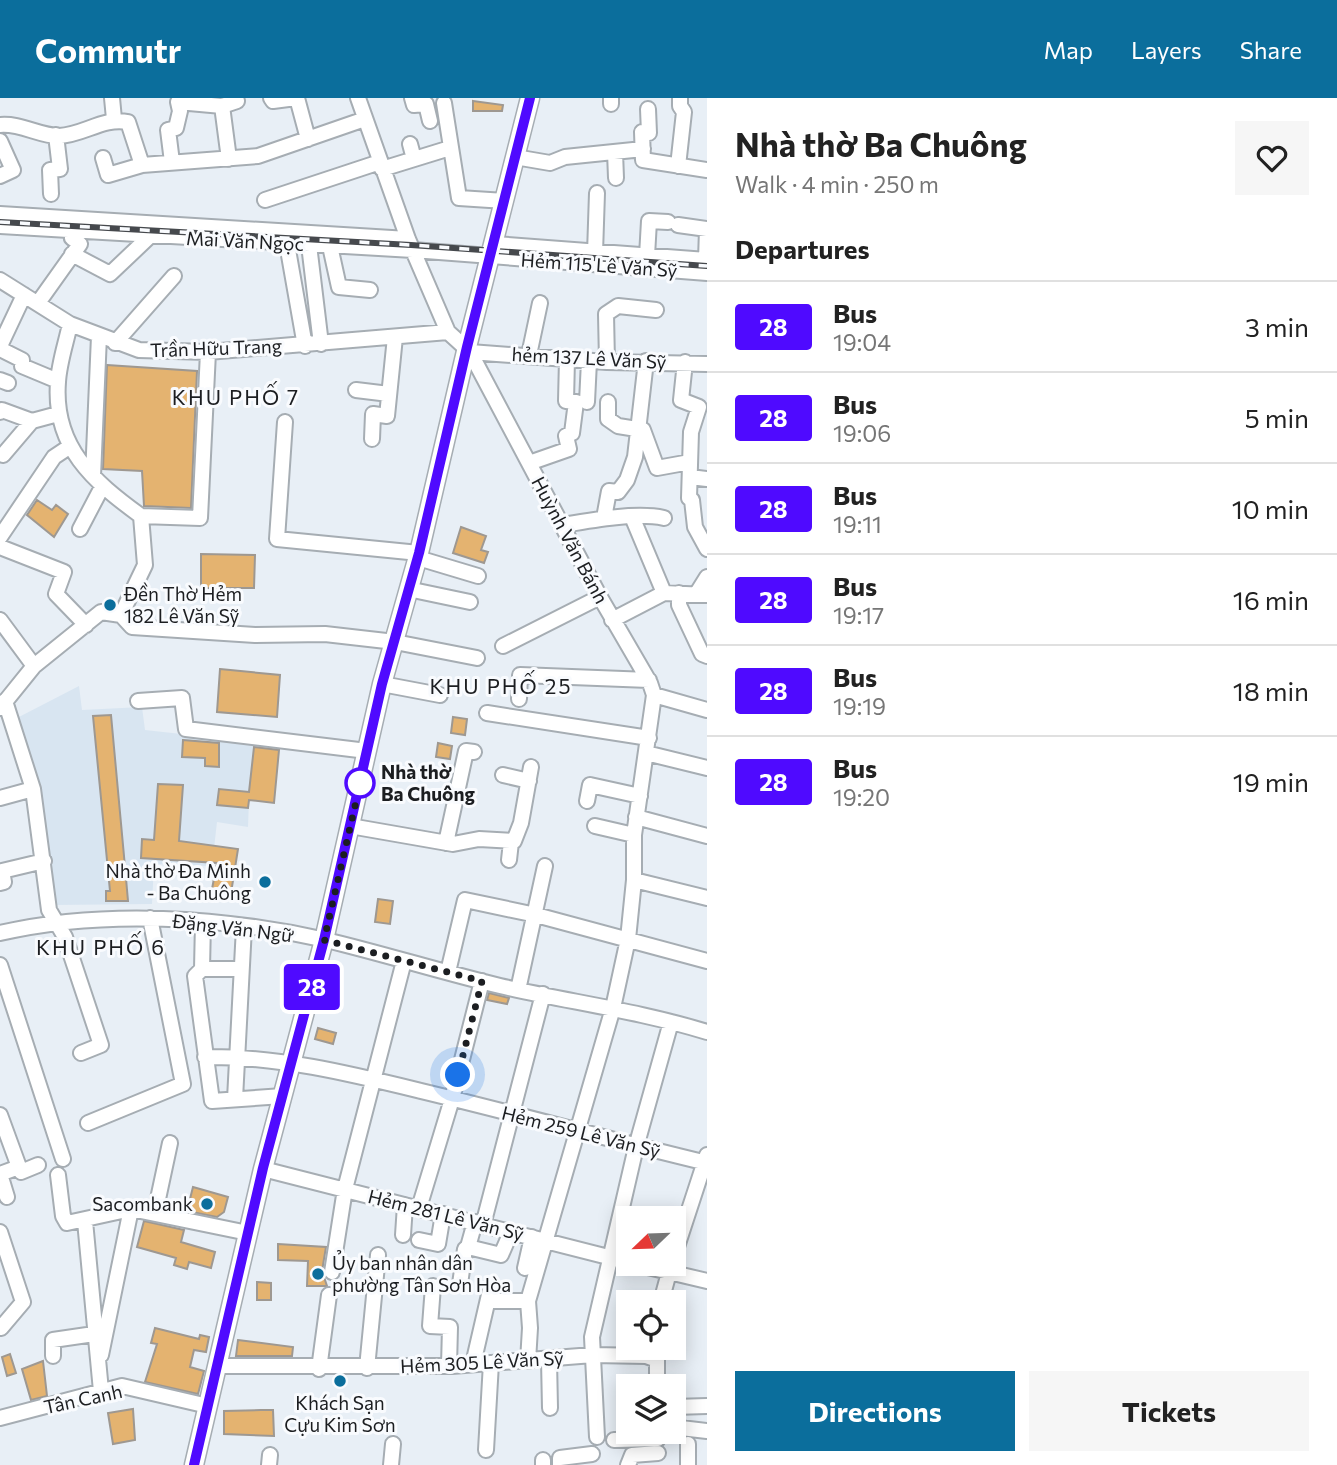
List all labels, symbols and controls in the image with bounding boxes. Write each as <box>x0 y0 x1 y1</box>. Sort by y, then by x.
text: Commutr <box>35 29 181 70</box>
text: Map <box>1044 35 1093 64</box>
text: Layers <box>1131 35 1202 64</box>
text: Share <box>1240 35 1302 64</box>
button: heart <box>1235 121 1309 195</box>
text: Nhà thờ Ba Chuông <box>735 123 1027 164</box>
text: Walk · 4 min · 250 m <box>735 170 939 198</box>
street label: Mai Văn Ngọc <box>185 226 305 255</box>
text: Departures <box>735 233 870 264</box>
street label: Hẻm 115 Lê Văn Sỹ <box>520 248 678 281</box>
text: Bus <box>833 297 877 328</box>
text: 3 min <box>1245 311 1309 342</box>
text: 28 <box>759 312 788 341</box>
text: 19:04 <box>833 328 891 356</box>
street label: Trần Hữu Trang <box>150 334 282 361</box>
street label: hẻm 137 Lê Văn Sỹ <box>511 342 667 373</box>
district label: KHU PHỐ 7 <box>172 381 300 409</box>
text: Bus <box>833 388 877 419</box>
text: 5 min <box>1245 402 1309 433</box>
text: 28 <box>759 403 788 432</box>
text: 19:06 <box>833 419 891 447</box>
street label: Huỳnh Văn Bánh <box>527 472 614 607</box>
text: Bus <box>833 479 877 510</box>
text: 10 min <box>1232 493 1309 524</box>
text: 28 <box>759 494 788 523</box>
text: 19:11 <box>833 510 882 538</box>
text: Bus <box>833 570 877 601</box>
place label: Đền Thờ Hẻm 182 Lê Văn Sỹ <box>123 582 242 627</box>
text: 16 min <box>1233 584 1309 615</box>
text: 28 <box>759 585 788 614</box>
marker: Đền Thờ Hẻm 182 Lê Văn Sỹ <box>102 597 118 613</box>
text: 19:17 <box>833 601 884 629</box>
text: Bus <box>833 661 877 692</box>
district label: KHU PHỐ 25 <box>430 670 573 698</box>
text: 18 min <box>1233 675 1309 706</box>
text: 28 <box>759 676 788 705</box>
text: 19:19 <box>833 692 886 720</box>
text: Bus <box>833 752 877 783</box>
place label: Nhà thờ Ba Chuông <box>381 760 475 805</box>
text: 19 min <box>1233 766 1309 797</box>
text: 28 <box>759 767 788 796</box>
marker: Nhà thờ Ba Chuông <box>345 768 375 798</box>
text: 19:20 <box>833 783 890 811</box>
place label: Nhà thờ Đa Minh - Ba Chuông <box>105 859 251 904</box>
marker: Nhà thờ Đa Minh - Ba Chuông <box>257 874 273 890</box>
street label: Đặng Văn Ngữ <box>170 909 296 946</box>
district label: KHU PHỐ 6 <box>36 931 166 959</box>
line badge: 28 <box>280 964 344 1010</box>
text: 28 <box>298 972 326 1001</box>
your location <box>440 1057 475 1092</box>
street label: Hẻm 259 Lê Văn Sỹ <box>499 1101 663 1162</box>
street label: Hẻm 281 Lê Văn Sỹ <box>366 1184 527 1245</box>
place label: Sacombank <box>92 1192 193 1215</box>
marker: Sacombank <box>199 1196 215 1212</box>
north arrow <box>616 1206 686 1276</box>
map controls <box>616 1206 686 1444</box>
place label: Ủy ban nhân dân phường Tân Sơn Hòa <box>332 1250 511 1296</box>
marker: Ủy ban nhân dân phường Tân Sơn Hòa <box>310 1266 326 1282</box>
button: locate <box>616 1290 686 1360</box>
street label: Hẻm 305 Lê Văn Sỹ <box>400 1346 565 1377</box>
button: Directions <box>735 1371 1015 1451</box>
button: Tickets <box>1029 1371 1309 1451</box>
marker: Khách Sạn Cựu Kim Sơn <box>332 1373 348 1389</box>
button: layers <box>616 1374 686 1444</box>
street label: Tân Canh <box>42 1379 124 1418</box>
place label: Khách Sạn Cựu Kim Sơn <box>284 1391 396 1436</box>

